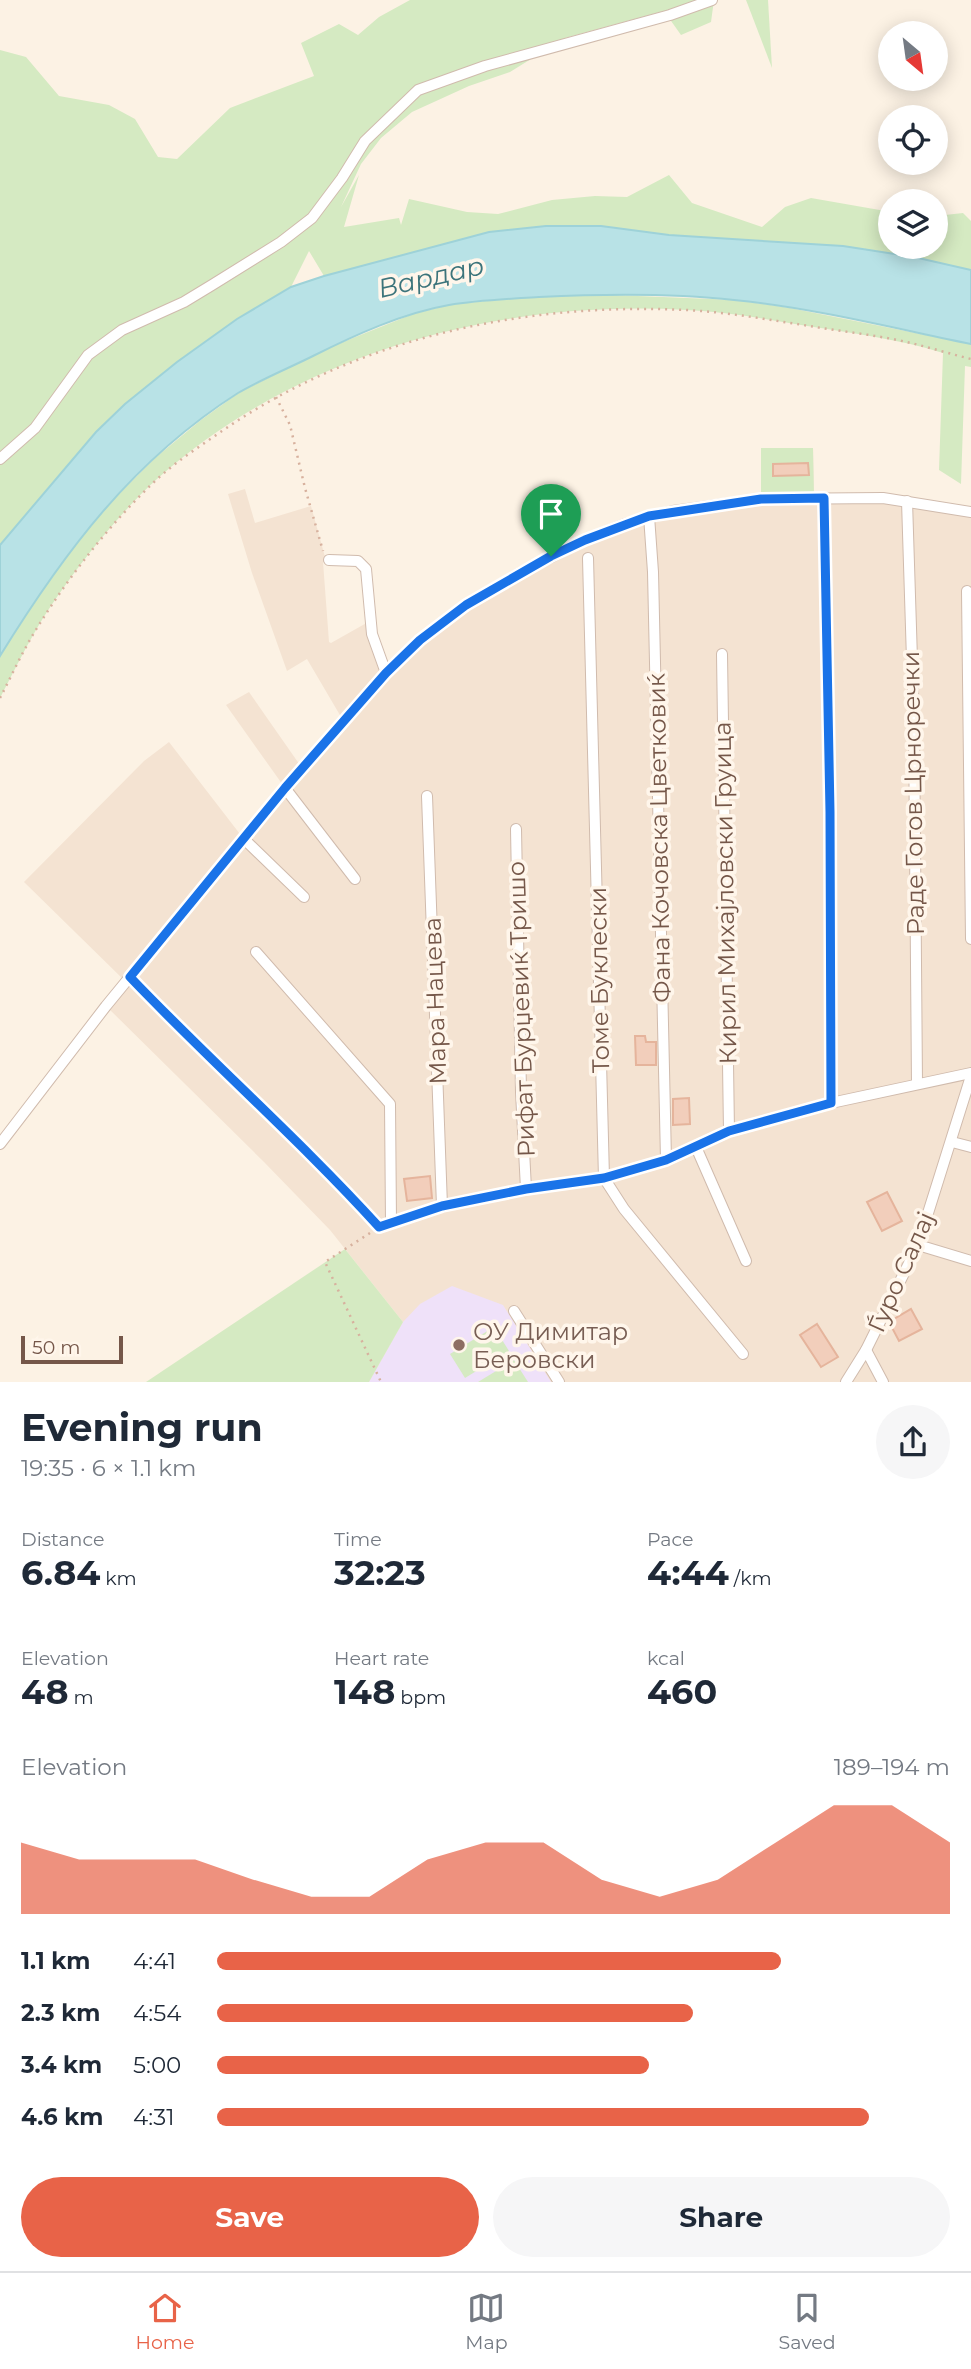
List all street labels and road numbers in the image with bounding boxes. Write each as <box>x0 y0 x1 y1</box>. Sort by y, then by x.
street label: Раде Гогов Црноречки <box>896 651 930 935</box>
street label: Фана Кочовска Цветковиќ <box>642 673 676 1003</box>
street label: Кирил Михајловски Груица <box>708 721 742 1065</box>
street label: Рифат Бурџевиќ Тришо <box>501 861 541 1157</box>
street label: Томе Буклески <box>583 887 615 1073</box>
street label: Мара Нацева <box>418 917 452 1085</box>
street label: Ѓуро Салај <box>862 1207 940 1337</box>

